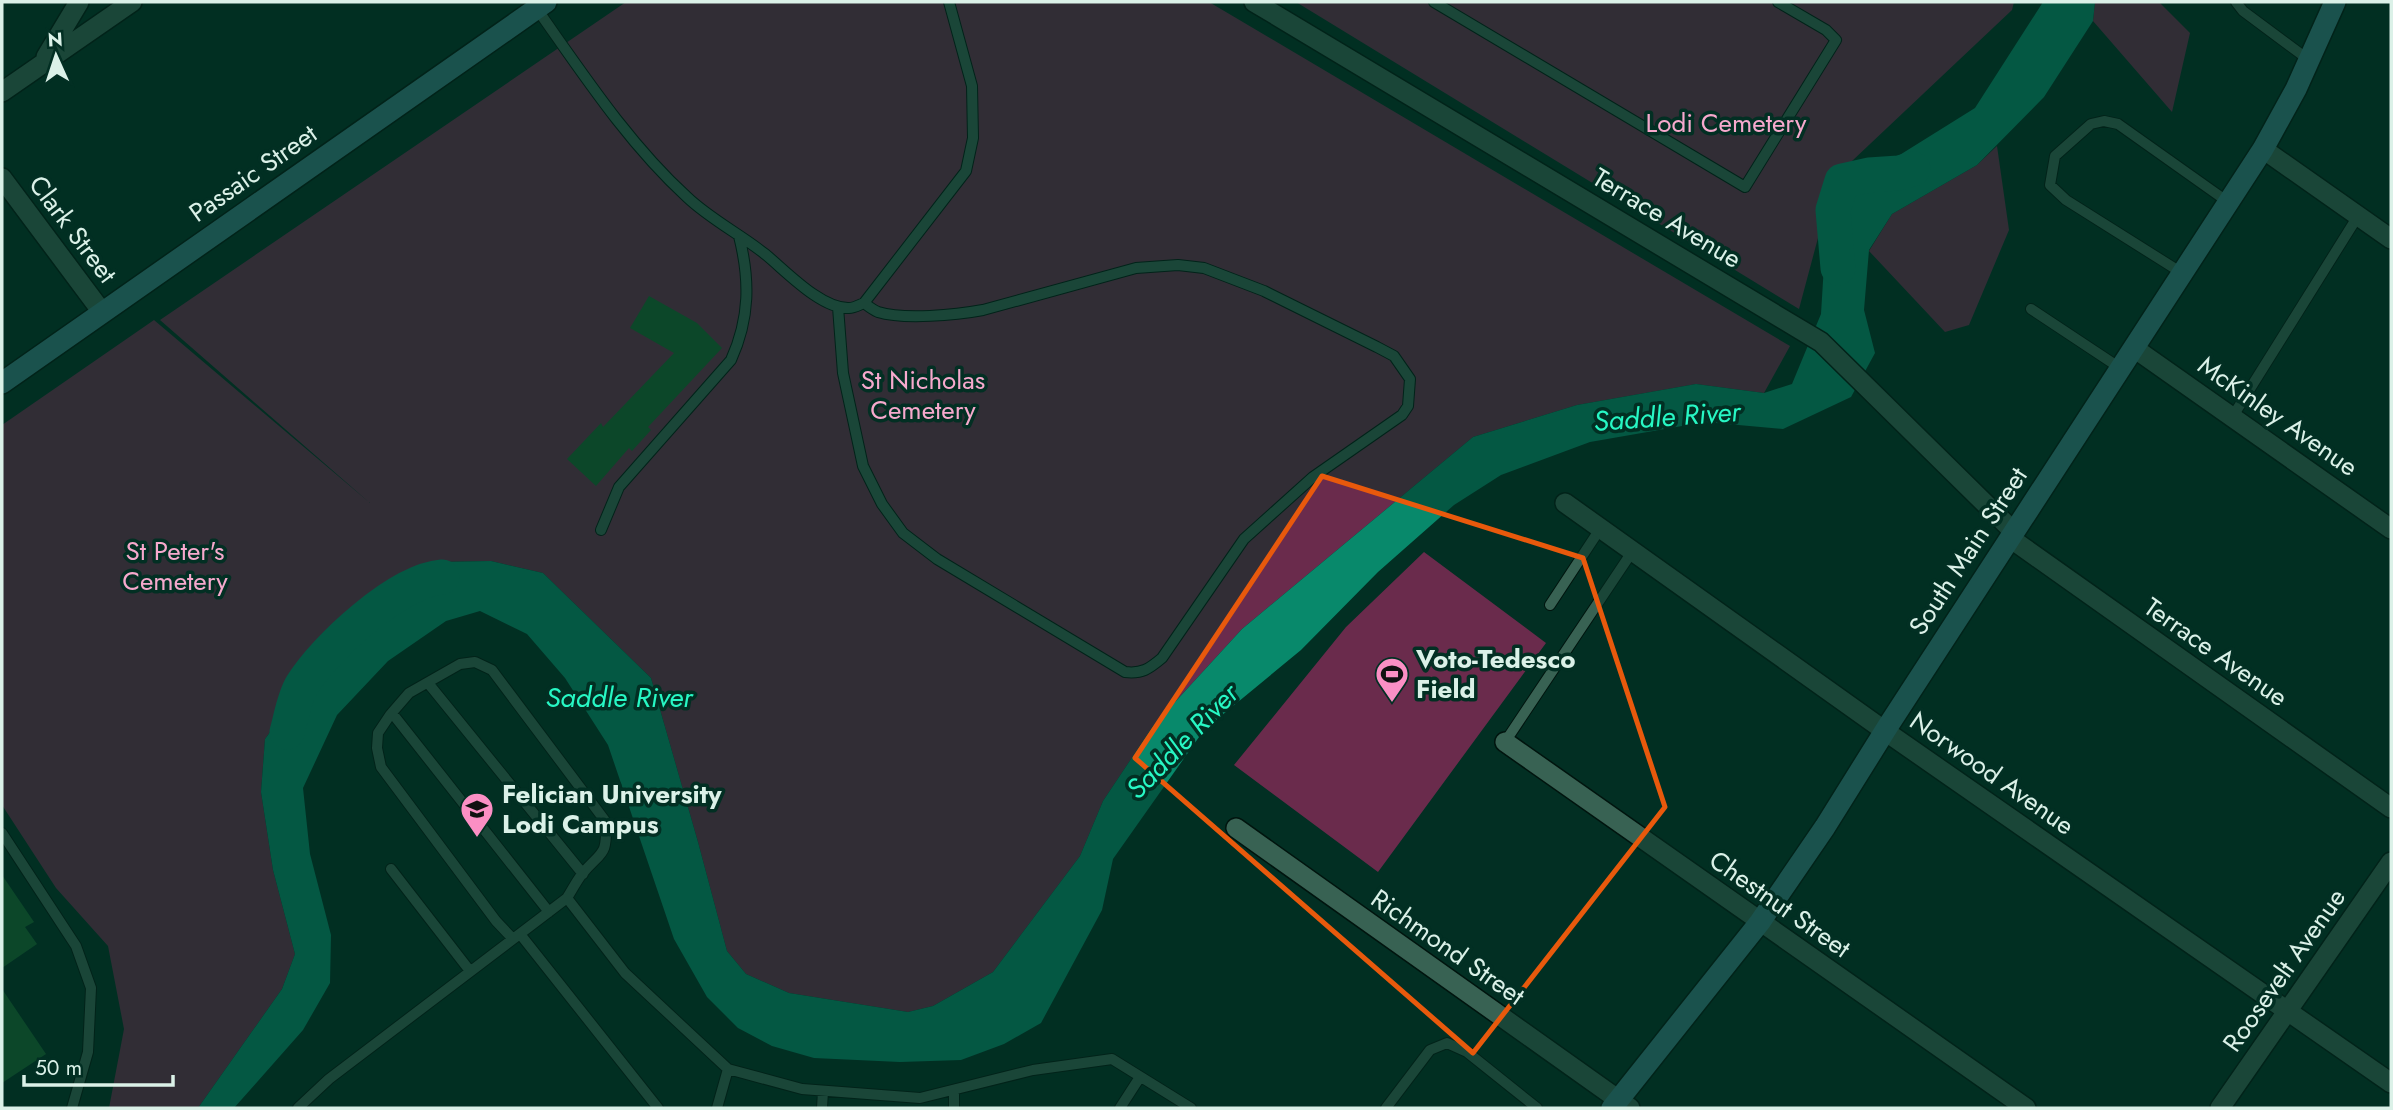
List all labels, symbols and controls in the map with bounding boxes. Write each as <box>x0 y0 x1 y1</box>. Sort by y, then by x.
north arrow <box>21 21 91 91</box>
text: N <box>47 26 63 53</box>
park label: Lodi Cemetery <box>1646 104 1807 142</box>
street label: Passaic Street <box>181 114 325 231</box>
street label: Terrace Avenue <box>1585 158 1749 278</box>
street label: Clark Street <box>20 167 127 292</box>
street label: McKinley Avenue <box>2190 347 2366 485</box>
park label: St Nicholas Cemetery <box>861 361 985 429</box>
water label: Saddle River <box>1592 391 1744 442</box>
street label: South Main Street <box>1899 459 2037 643</box>
park label: St Peter's Cemetery <box>122 532 228 600</box>
street label: Terrace Avenue <box>2136 588 2296 716</box>
place label: Voto-Tedesco Field <box>1415 640 1576 708</box>
sports icon: Voto-Tedesco Field <box>1373 655 1411 704</box>
water label: Saddle River <box>1117 673 1249 809</box>
water label: Saddle River <box>545 677 694 718</box>
street label: Norwood Avenue <box>1902 702 2082 844</box>
place label: Felician University Lodi Campus <box>502 775 722 843</box>
school or university icon: Felician University Lodi Campus <box>458 790 496 839</box>
street label: Chestnut Street <box>1702 841 1859 967</box>
street label: Richmond Street <box>1363 880 1533 1015</box>
street label: Roosevelt Avenue <box>2213 881 2355 1059</box>
scale bar <box>24 1044 173 1088</box>
text: 50 m <box>35 1053 82 1083</box>

